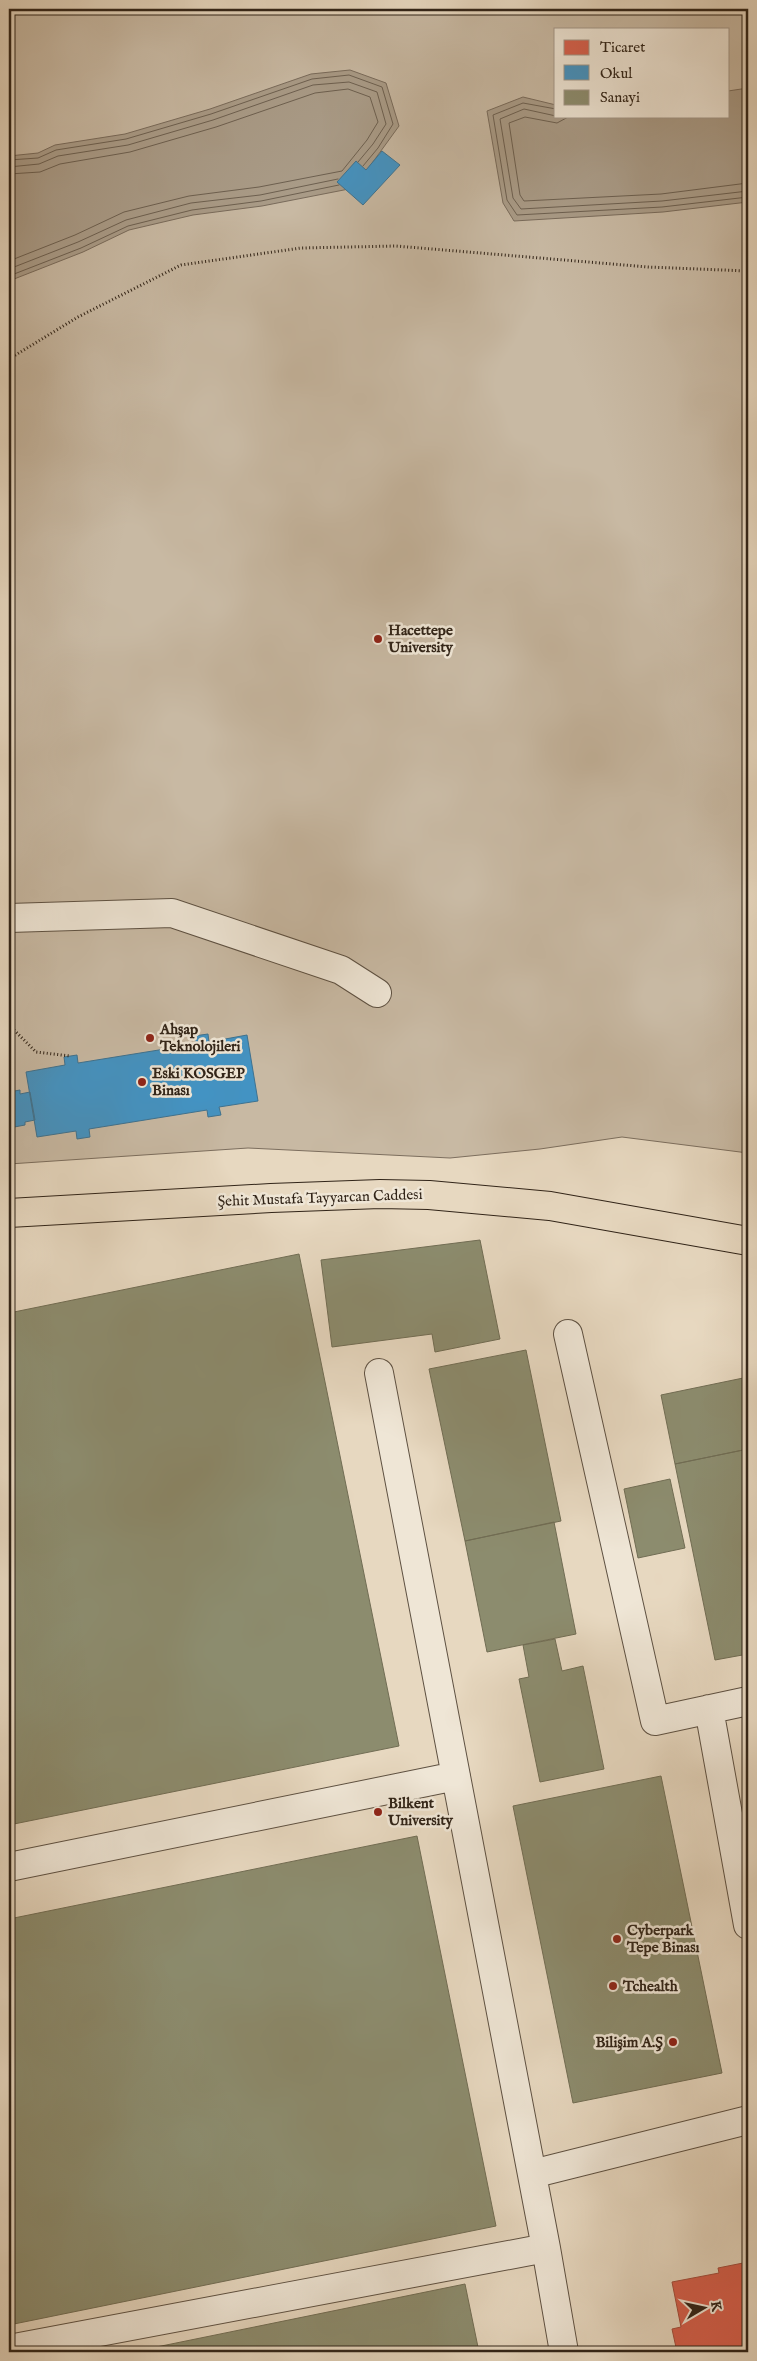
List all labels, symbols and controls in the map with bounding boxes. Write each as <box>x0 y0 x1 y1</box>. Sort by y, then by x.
legend <box>554 28 730 118</box>
text: Ticaret <box>600 38 645 57</box>
text: Okul <box>600 64 633 83</box>
text: Sanayi <box>600 88 640 107</box>
place label: Hacettepe University <box>387 621 454 657</box>
marker: Hacettepe University <box>372 633 384 645</box>
place label: Ahşap Teknolojileri <box>159 1020 241 1056</box>
marker: Ahşap Teknolojileri <box>144 1032 156 1044</box>
place label: Eski KOSGEP Binası <box>152 1064 245 1100</box>
marker: Eski KOSGEP Binası <box>136 1076 148 1088</box>
street label: Şehit Mustafa Tayyarcan Caddesi <box>217 1185 423 1211</box>
place label: Bilkent University <box>387 1794 454 1830</box>
marker: Bilkent University <box>372 1806 384 1818</box>
place label: Cyberpark Tepe Binası <box>626 1921 700 1957</box>
marker: Cyberpark Tepe Binası <box>611 1933 623 1945</box>
place label: Tchealth <box>622 1977 679 1996</box>
marker: Tchealth <box>607 1980 619 1992</box>
place label: Bilişim A.Ş <box>595 2033 663 2052</box>
marker: Bilişim A.Ş <box>667 2036 679 2048</box>
north arrow <box>680 2284 730 2334</box>
text: K <box>706 2300 726 2313</box>

